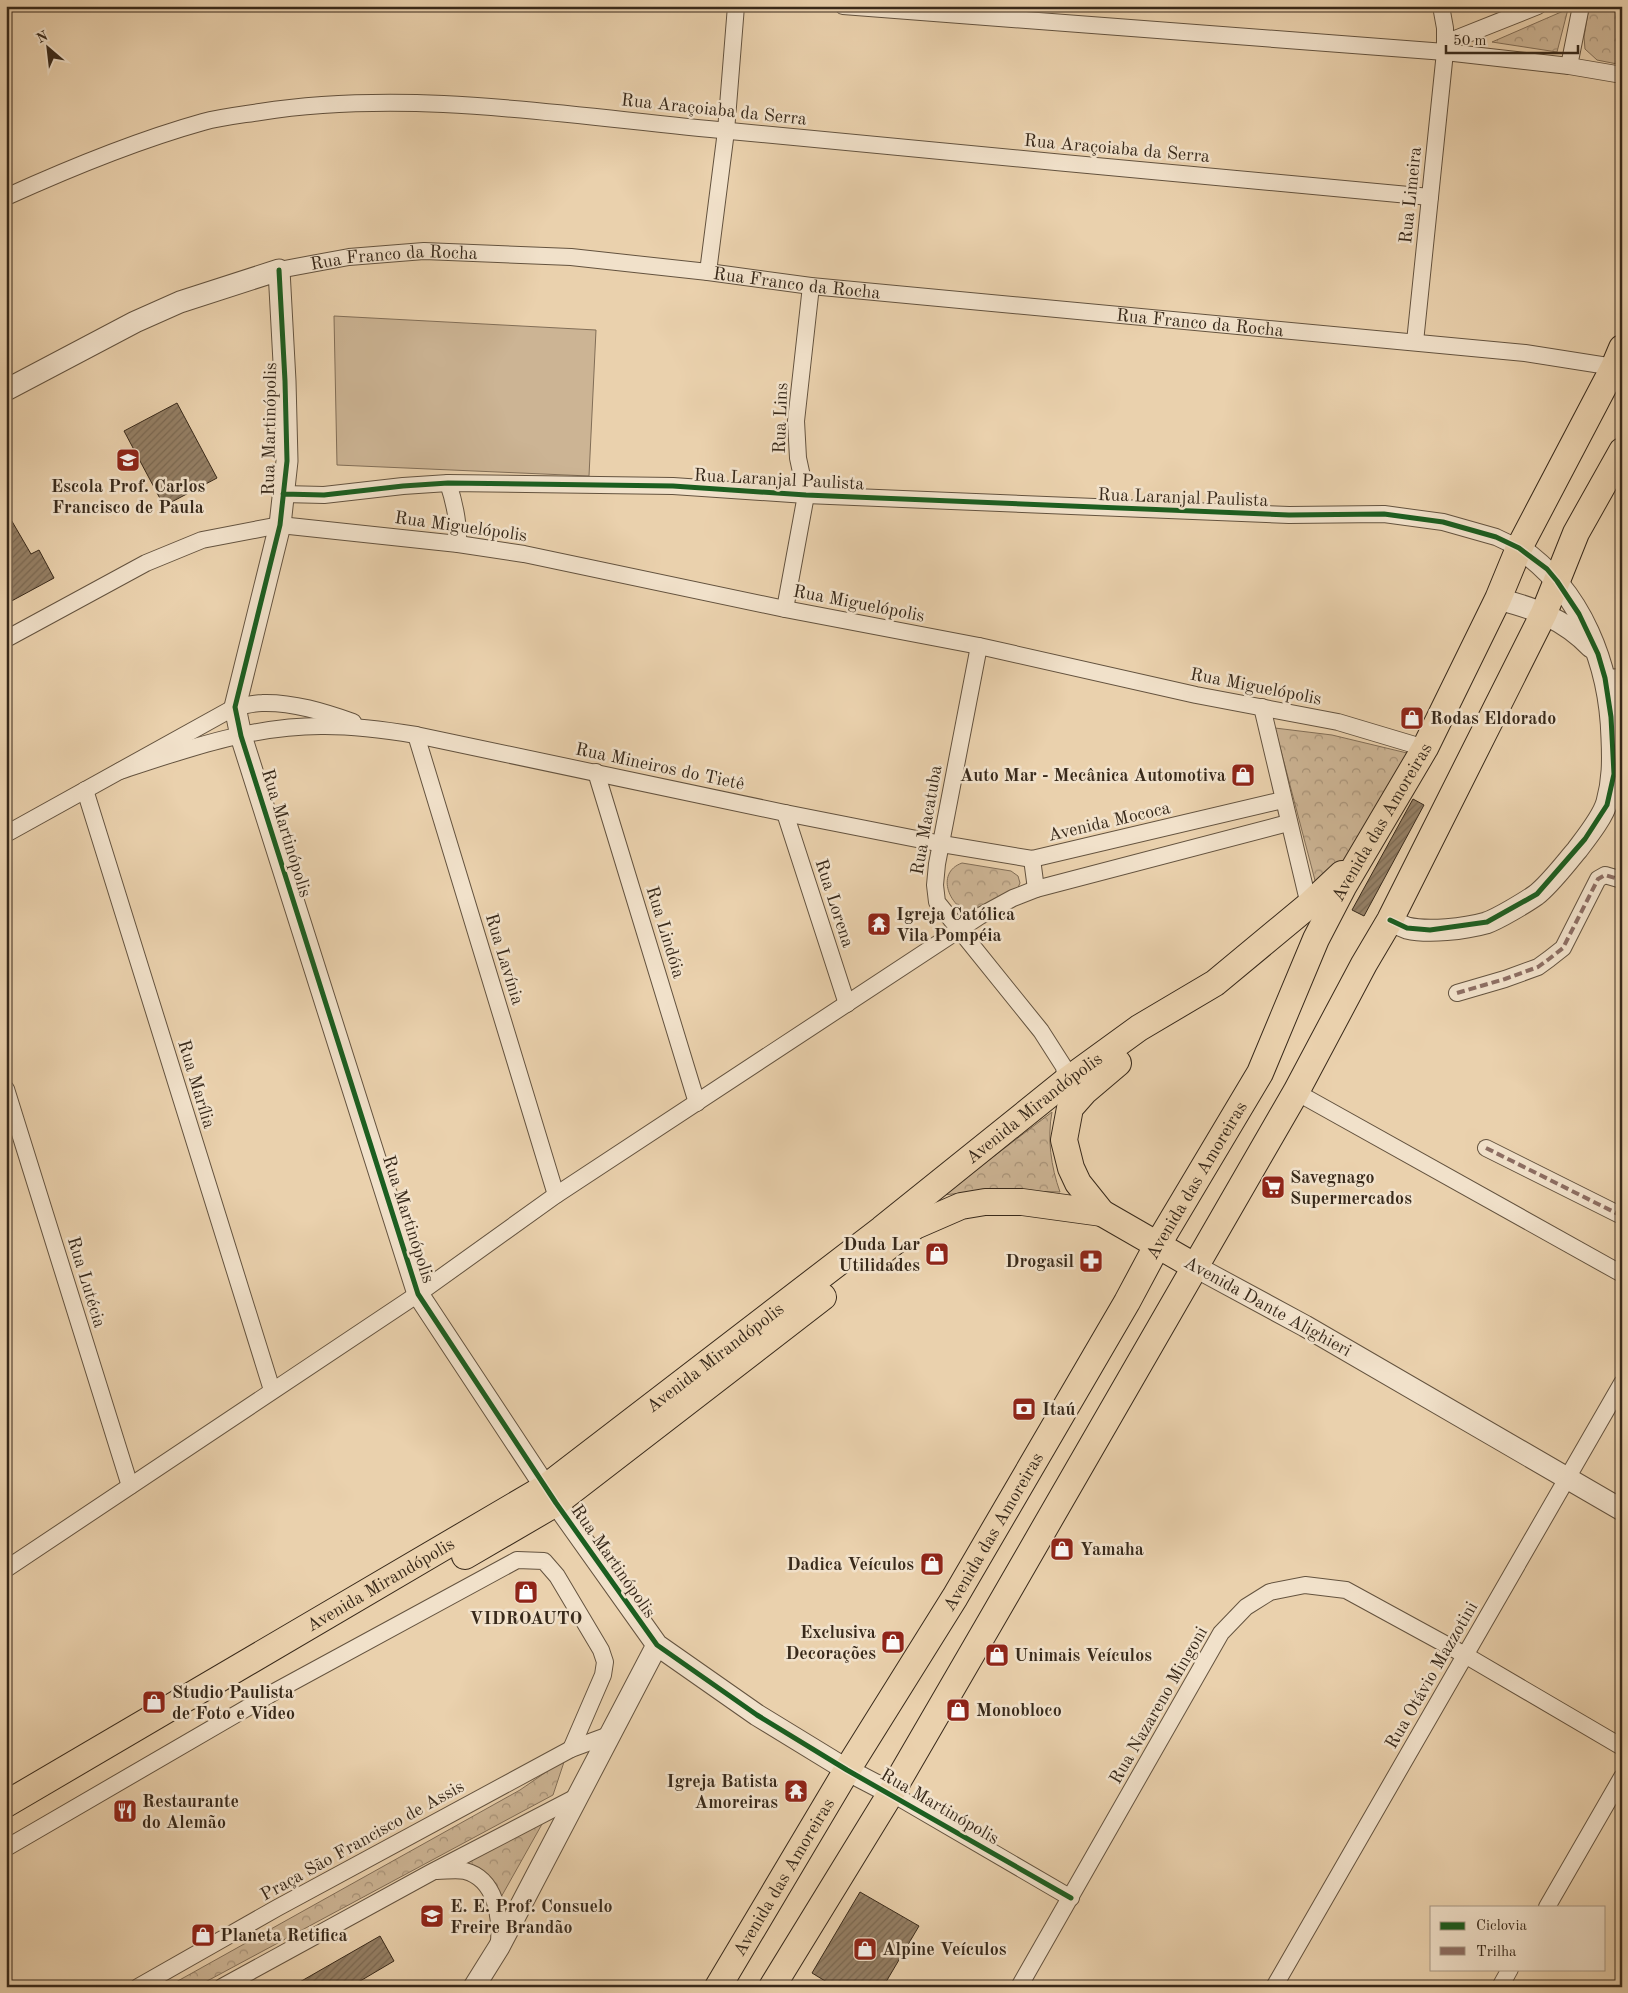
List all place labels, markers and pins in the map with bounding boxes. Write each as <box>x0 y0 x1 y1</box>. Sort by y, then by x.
school or university icon: Escola Prof. Carlos Francisco de Paula <box>115 447 141 473</box>
place label: Escola Prof. Carlos Francisco de Paula <box>51 478 205 517</box>
shop icon: Rodas Eldorado <box>1399 705 1425 731</box>
place label: Rodas Eldorado <box>1430 710 1556 728</box>
shop icon: Auto Mar - Mecânica Automotiva <box>1230 762 1256 788</box>
place label: Auto Mar - Mecânica Automotiva <box>960 767 1226 785</box>
place label: Igreja Católica Vila Pompéia <box>896 906 1015 945</box>
temple icon: Igreja Católica Vila Pompéia <box>866 911 892 937</box>
place label: Savegnago Supermercados <box>1290 1169 1412 1208</box>
supermarket icon: Savegnago Supermercados <box>1260 1174 1286 1200</box>
place label: Duda Lar Utilidades <box>838 1236 920 1275</box>
shop icon: Duda Lar Utilidades <box>924 1241 950 1267</box>
pharmacy icon: Drogasil <box>1078 1248 1104 1274</box>
place label: Drogasil <box>1005 1253 1074 1271</box>
bank icon: Itaú <box>1011 1396 1037 1422</box>
place label: Itaú <box>1042 1401 1076 1419</box>
shop icon: Yamaha <box>1049 1536 1075 1562</box>
place label: Yamaha <box>1080 1541 1144 1559</box>
shop icon: Dadica Veículos <box>919 1551 945 1577</box>
place label: Dadica Veículos <box>786 1556 914 1574</box>
shop icon: VIDROAUTO <box>513 1579 539 1605</box>
place label: VIDROAUTO <box>470 1610 582 1628</box>
place label: Exclusiva Decorações <box>785 1624 876 1663</box>
shop icon: Exclusiva Decorações <box>880 1629 906 1655</box>
shop icon: Unimais Veículos <box>984 1642 1010 1668</box>
place label: Unimais Veículos <box>1014 1647 1152 1665</box>
place label: Studio Paulista de Foto e Video <box>172 1684 295 1723</box>
shop icon: Studio Paulista de Foto e Video <box>141 1689 167 1715</box>
shop icon: Monobloco <box>945 1697 971 1723</box>
place label: Monobloco <box>976 1702 1062 1720</box>
place label: Igreja Batista Amoreiras <box>667 1773 778 1812</box>
temple icon: Igreja Batista Amoreiras <box>783 1778 809 1804</box>
place label: Restaurante do Alemão <box>142 1793 239 1832</box>
restaurant icon: Restaurante do Alemão <box>112 1798 138 1824</box>
place label: E. E. Prof. Consuelo Freire Brandão <box>450 1898 613 1937</box>
school or university icon: E. E. Prof. Consuelo Freire Brandão <box>419 1903 445 1929</box>
shop icon: Planeta Retifica <box>190 1922 216 1948</box>
place label: Planeta Retifica <box>220 1927 348 1945</box>
shop icon: Alpine Veículos <box>852 1936 878 1962</box>
place label: Alpine Veículos <box>882 1941 1007 1959</box>

